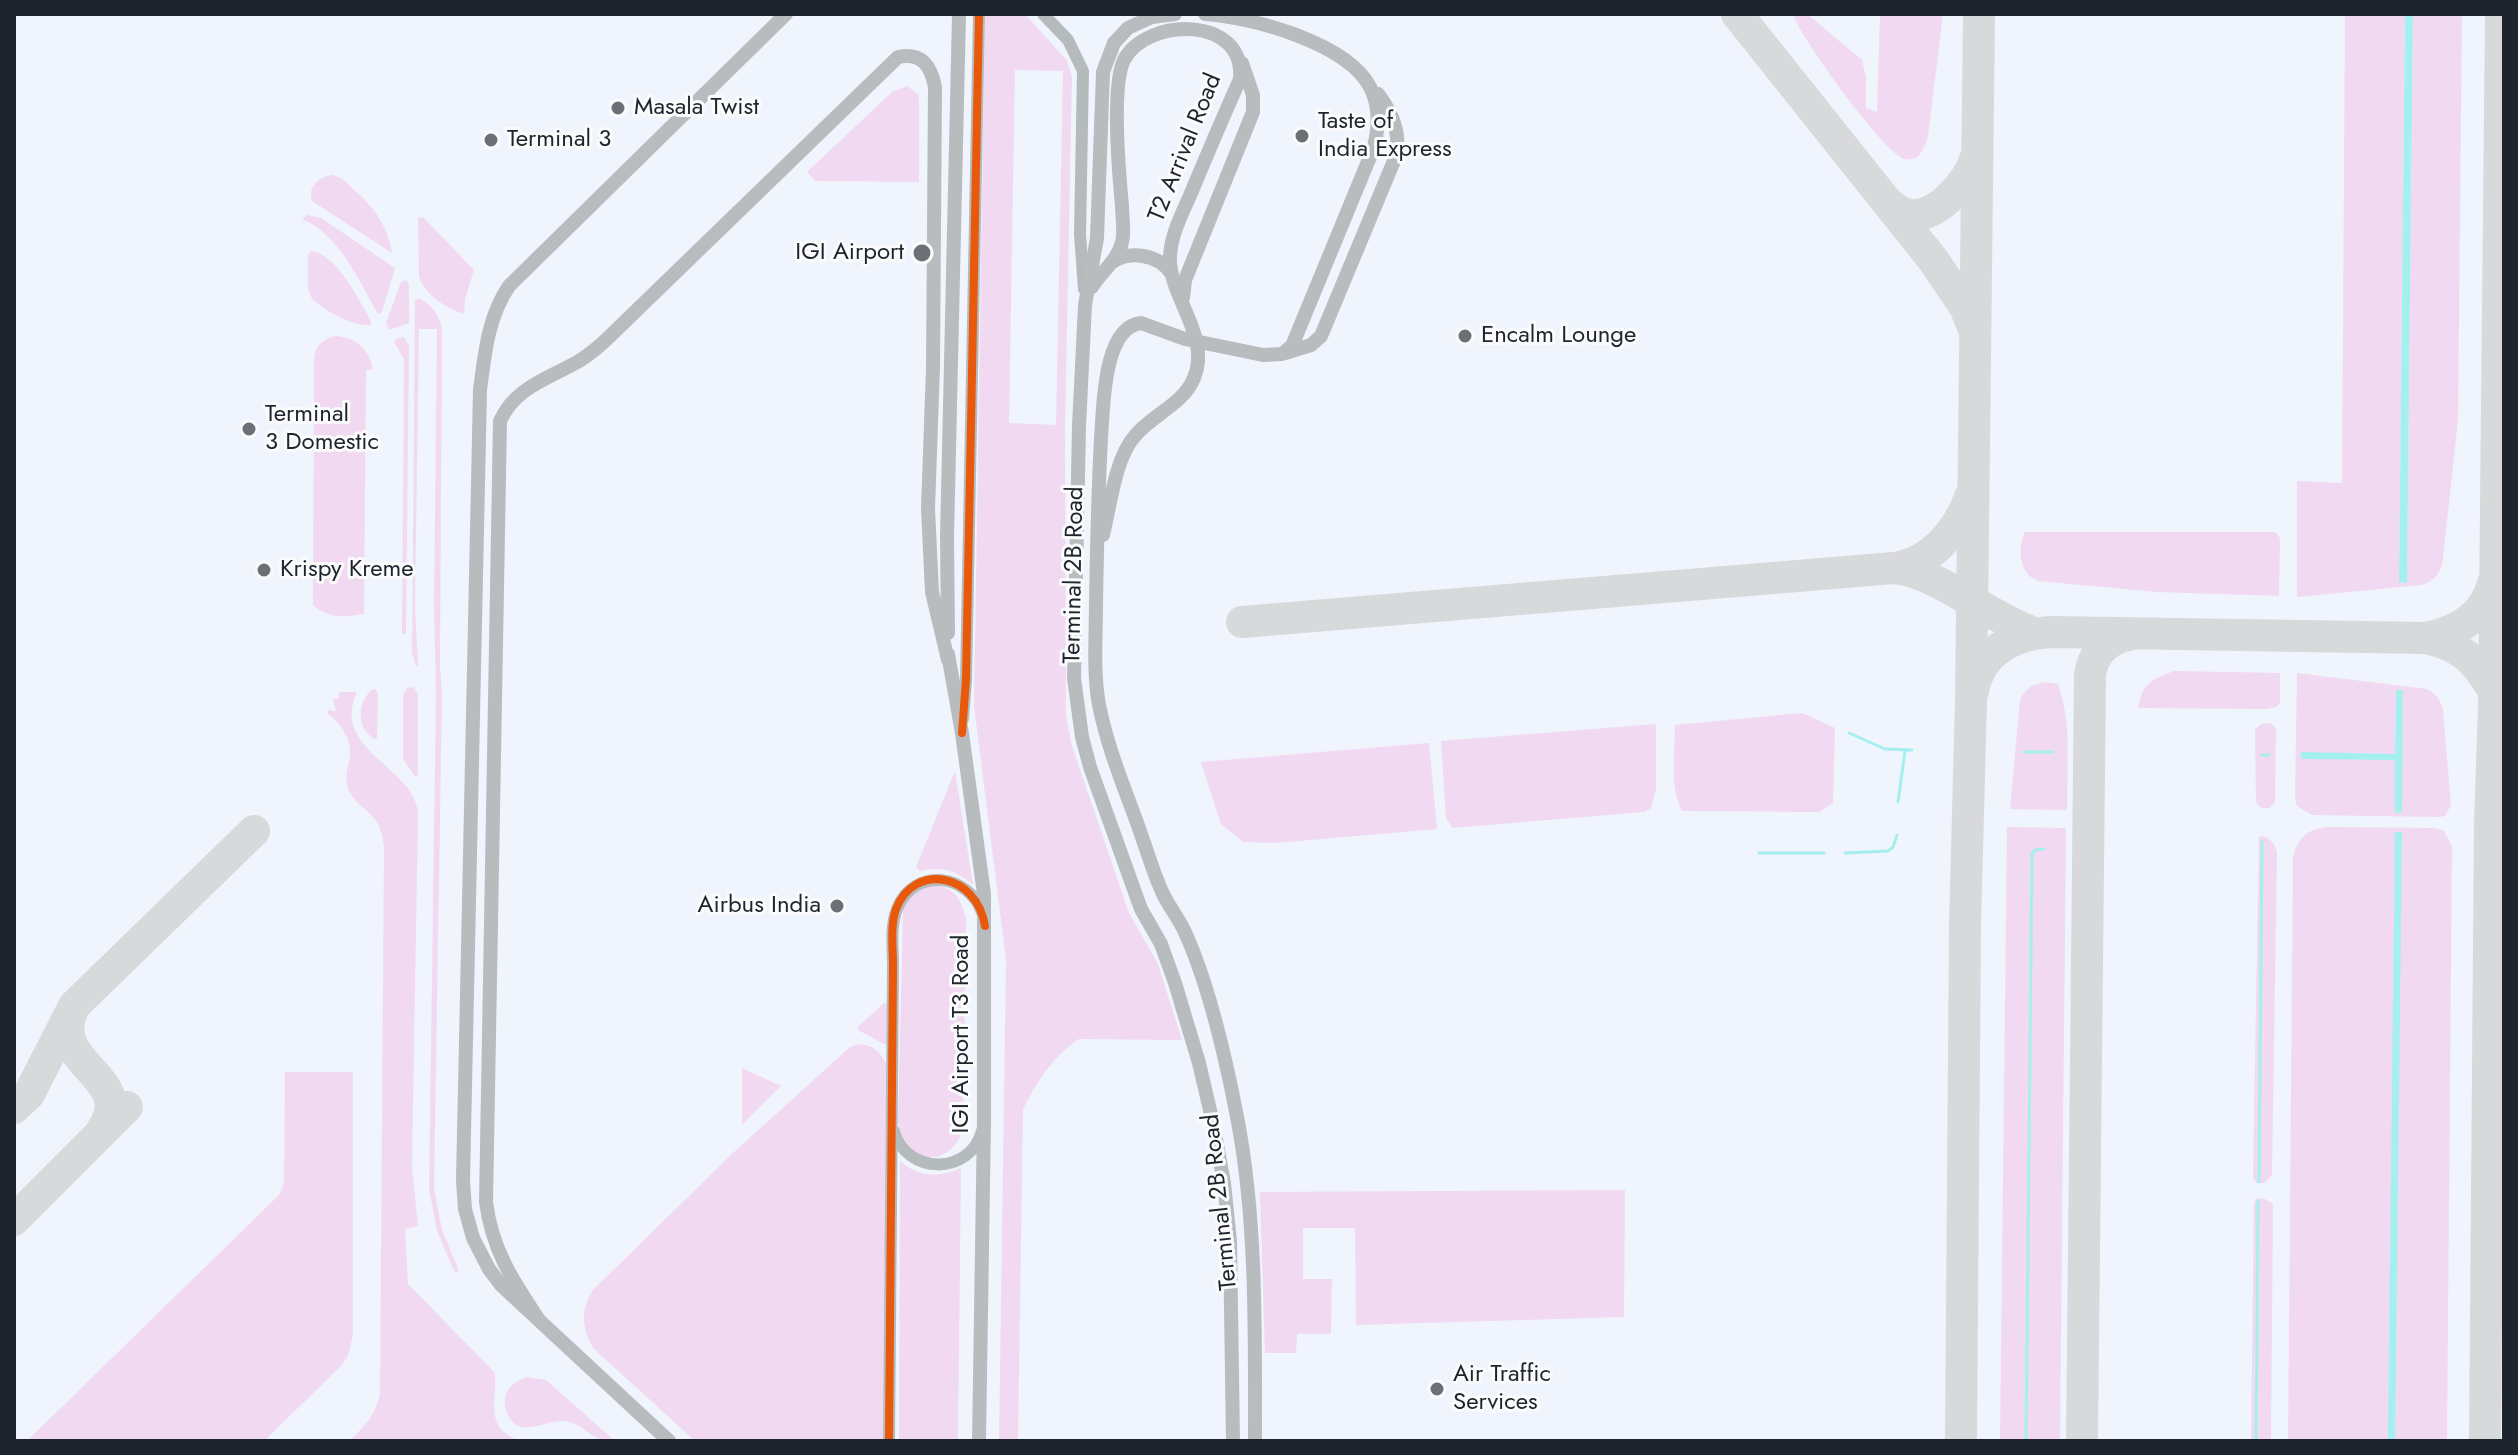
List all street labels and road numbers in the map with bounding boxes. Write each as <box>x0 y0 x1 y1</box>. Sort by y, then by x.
street label: T2 Arrival Road <box>1143 70 1229 226</box>
street label: Terminal 2B Road <box>1059 486 1091 664</box>
street label: IGI Airport T3 Road <box>948 934 976 1134</box>
street label: Terminal 2B Road <box>1197 1112 1245 1292</box>

